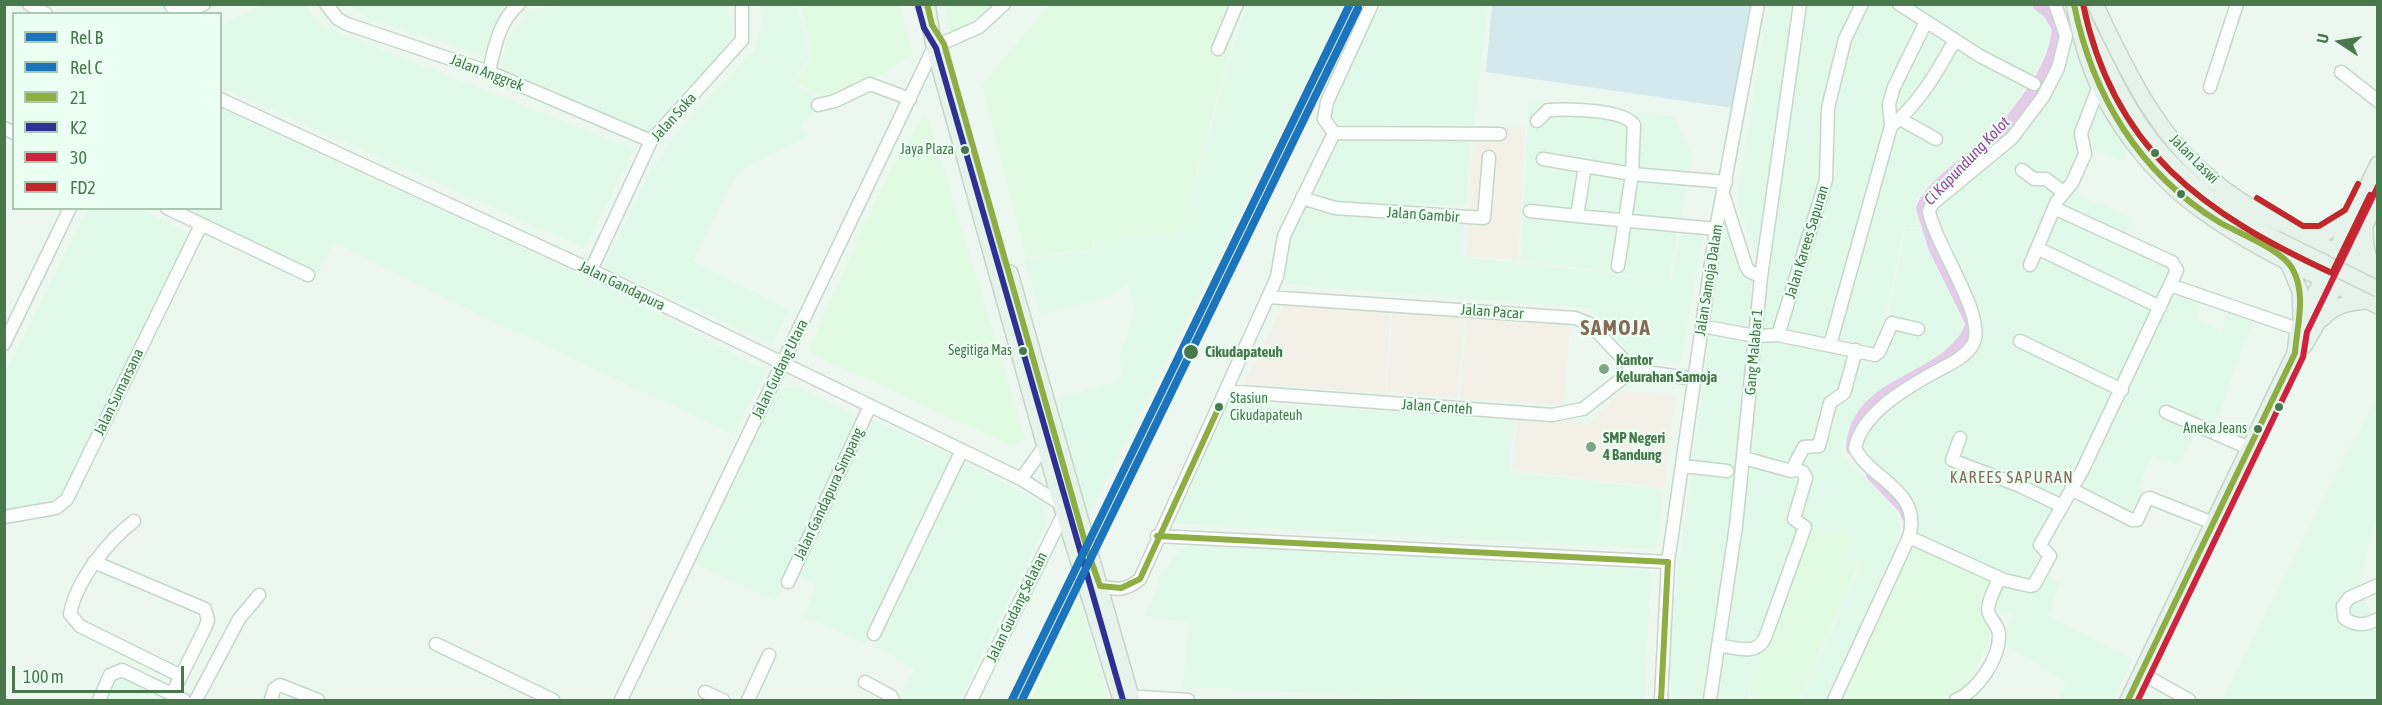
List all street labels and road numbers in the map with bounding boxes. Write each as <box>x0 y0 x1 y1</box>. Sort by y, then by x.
street label: Jalan Anggrek <box>448 51 526 95</box>
street label: Jalan Soka <box>648 89 700 145</box>
street label: Jalan Laswi <box>2166 131 2222 187</box>
street label: Jalan Karees Sapuran <box>1781 183 1833 301</box>
street label: Jalan Gambir <box>1386 203 1460 227</box>
street label: Jalan Samoja Dalam <box>1691 223 1727 337</box>
street label: Jalan Gandapura <box>576 257 668 315</box>
street label: Jalan Pacar <box>1460 301 1524 323</box>
street label: Gang Malabar 1 <box>1741 308 1767 396</box>
street label: Jalan Gudang Utara <box>748 316 812 422</box>
street label: Jalan Sumarsana <box>90 346 148 438</box>
street label: Jalan Centeh <box>1401 396 1473 418</box>
street label: Jalan Gandapura Simpang <box>790 425 868 563</box>
street label: Jalan Gudang Selatan <box>983 549 1051 665</box>

